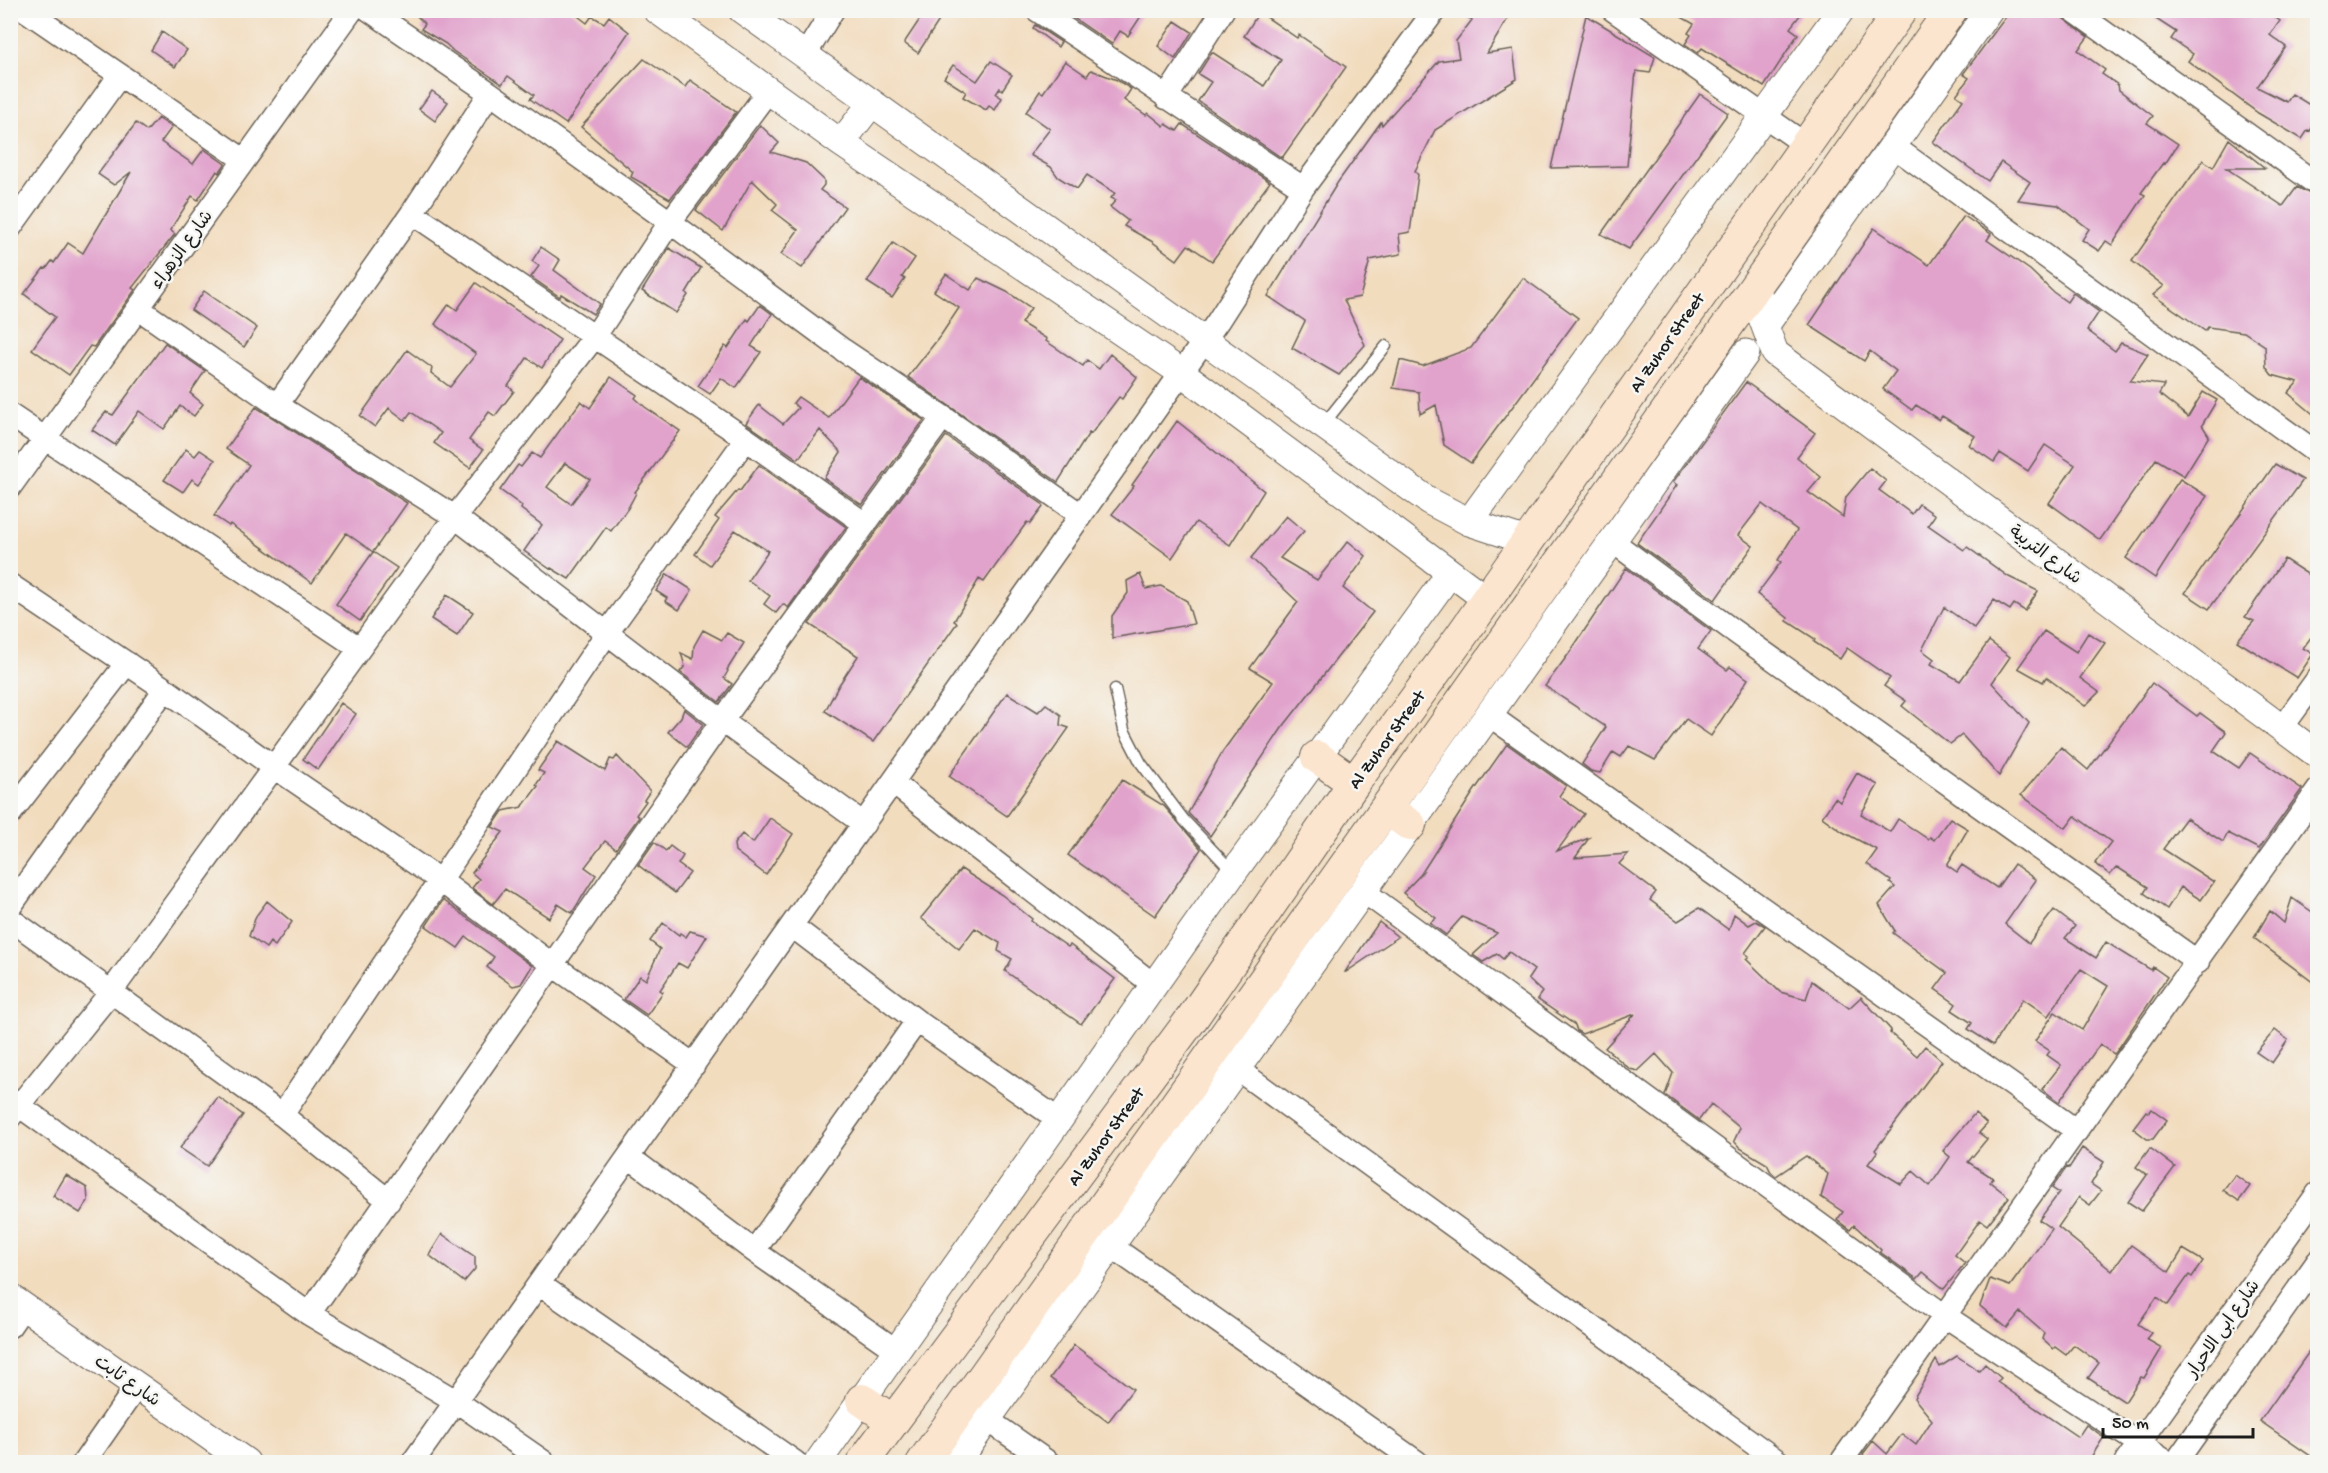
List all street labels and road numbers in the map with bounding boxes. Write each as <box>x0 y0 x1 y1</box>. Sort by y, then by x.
street label: شارع الزهراء <box>148 207 219 294</box>
street label: Al Zuhor Street <box>1626 288 1711 397</box>
street label: شارع التربية <box>2004 522 2085 590</box>
street label: Al Zuhor Street <box>1345 686 1432 794</box>
street label: Al Zuhor Street <box>1064 1083 1151 1191</box>
street label: شارع ابی الاحرار <box>2181 1277 2265 1384</box>
street label: شارع ثابت <box>90 1352 164 1412</box>

